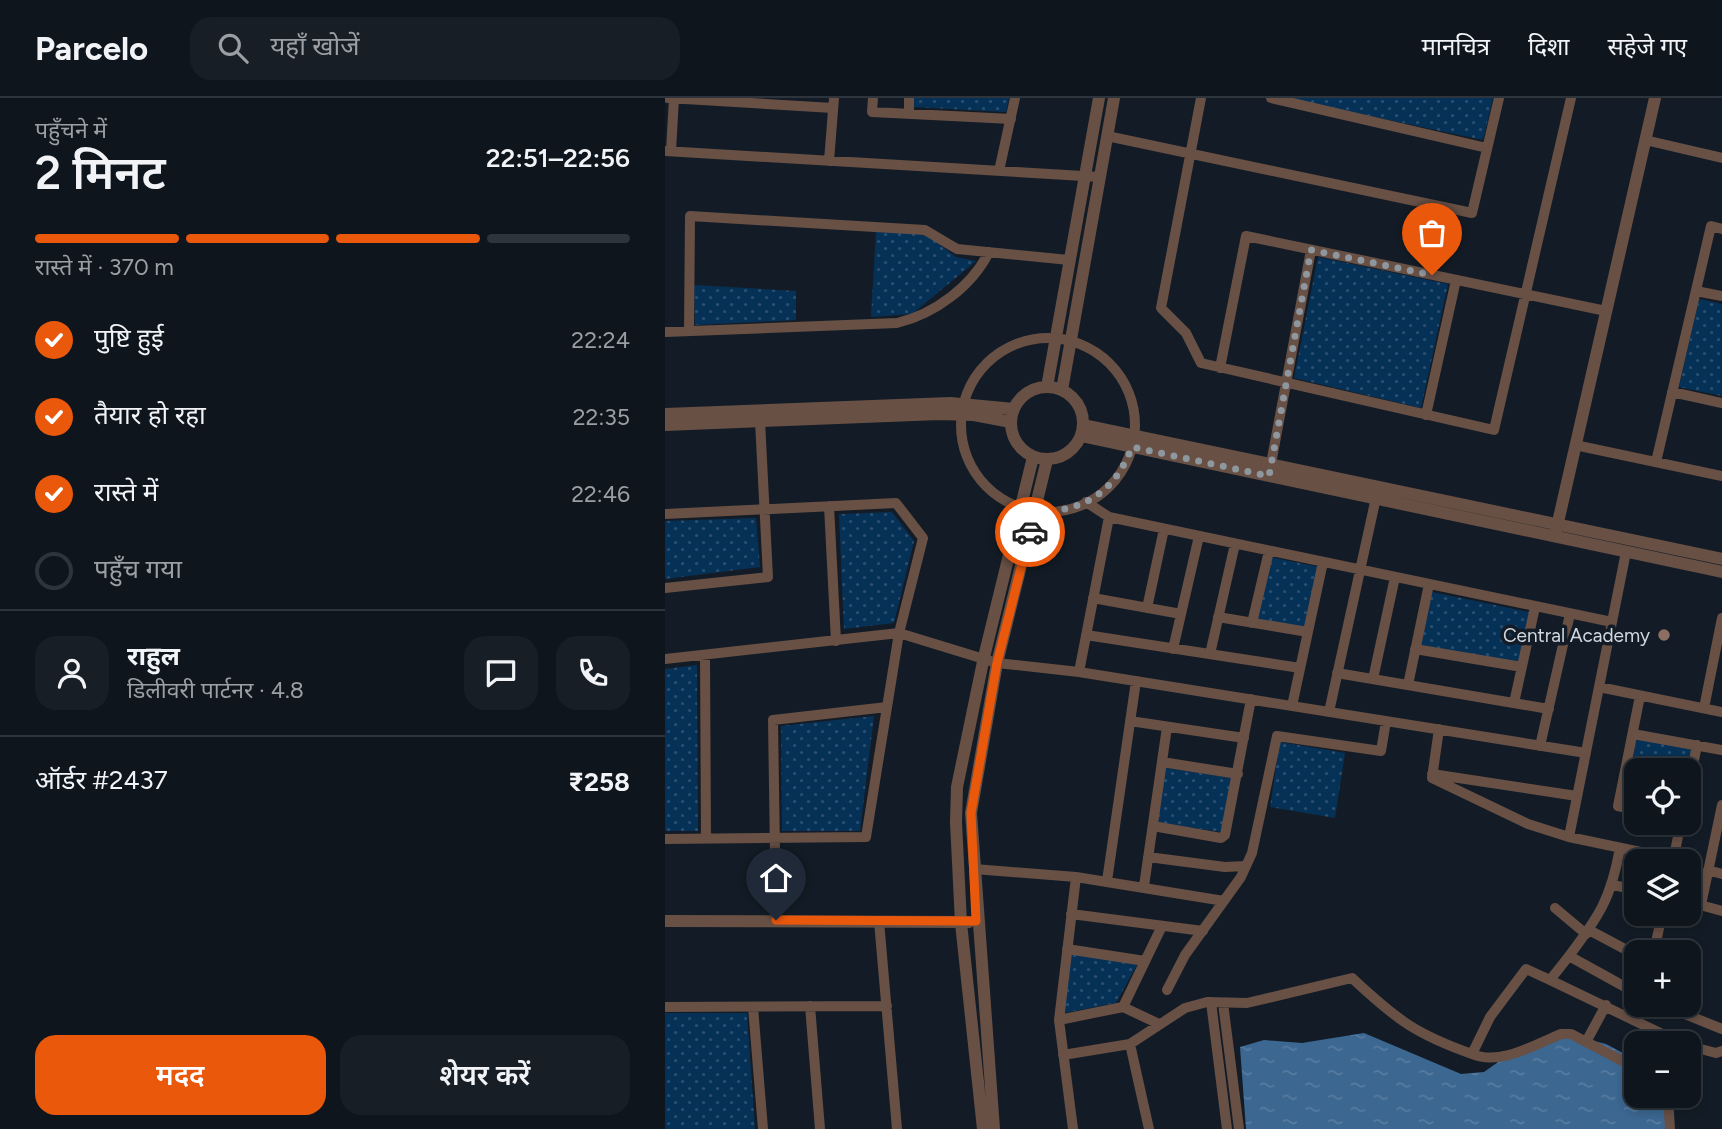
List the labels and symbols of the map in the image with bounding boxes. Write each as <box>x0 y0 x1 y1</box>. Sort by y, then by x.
pin <box>1402 203 1462 275</box>
courier <box>995 497 1065 567</box>
place label: Central Academy <box>1503 624 1650 647</box>
marker: Central Academy <box>1656 627 1672 643</box>
pin <box>746 848 806 920</box>

